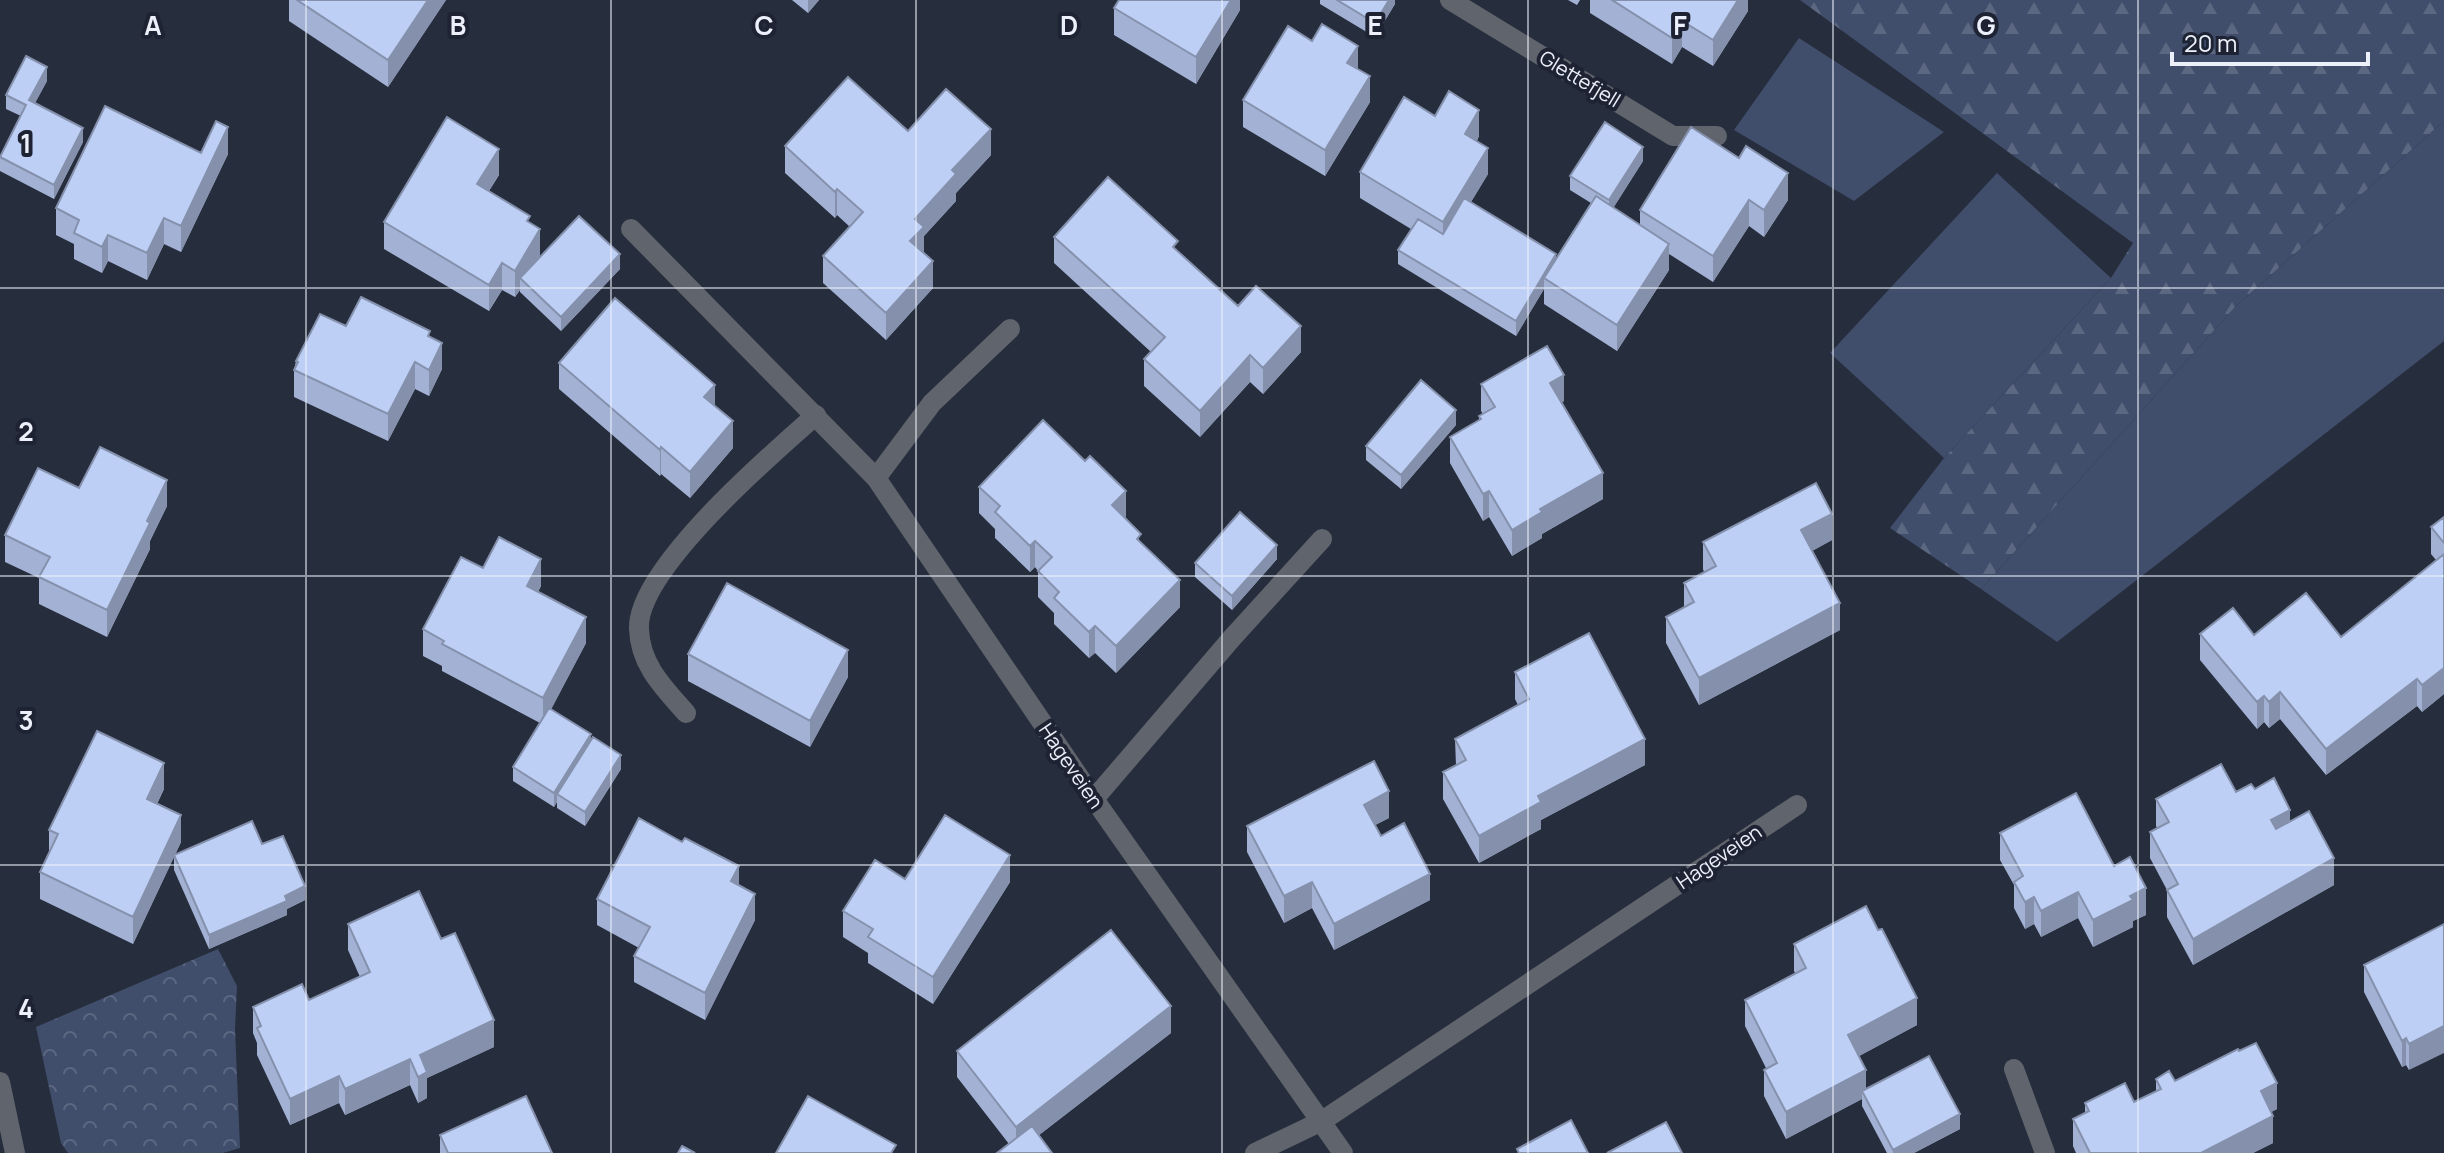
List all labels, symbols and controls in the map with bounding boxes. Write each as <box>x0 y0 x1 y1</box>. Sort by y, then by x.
text: A <box>144 7 162 43</box>
text: B <box>450 7 466 43</box>
text: C <box>754 7 774 43</box>
text: D <box>1060 7 1078 43</box>
text: E <box>1367 7 1383 43</box>
text: F <box>1673 7 1687 43</box>
text: G <box>1976 7 1996 43</box>
scale bar <box>2172 16 2368 66</box>
text: 20 m <box>2184 26 2237 59</box>
street label: Glettefjell <box>1535 44 1626 113</box>
text: 1 <box>20 125 32 161</box>
text: 2 <box>18 413 34 449</box>
text: 3 <box>18 702 34 738</box>
street label: Hageveien <box>1033 718 1110 814</box>
street label: Hageveien <box>1671 818 1767 895</box>
text: 4 <box>18 990 34 1026</box>

